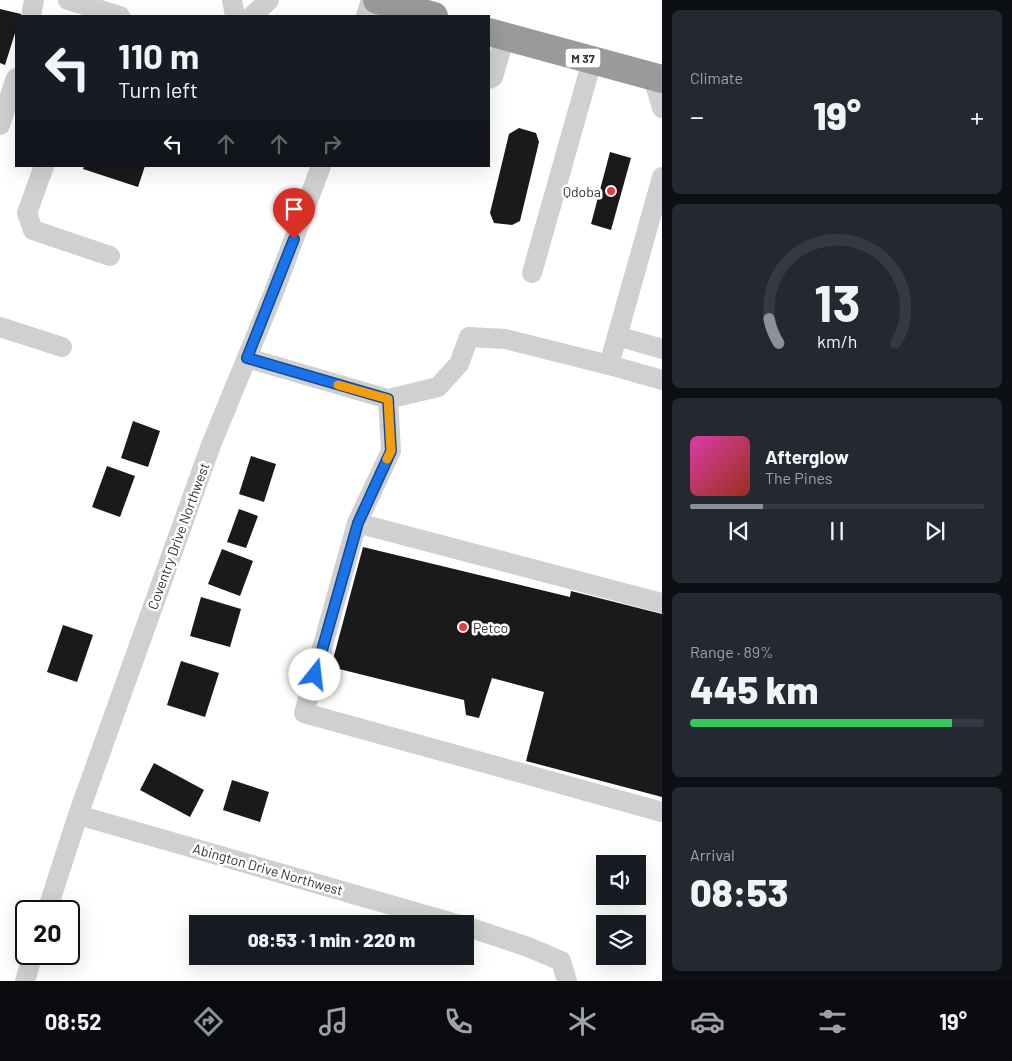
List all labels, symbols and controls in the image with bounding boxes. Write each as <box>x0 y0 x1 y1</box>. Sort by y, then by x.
text: 110 m <box>118 34 199 76</box>
icon: left <box>35 35 100 100</box>
road number: M 37 <box>566 48 600 68</box>
text: Climate <box>690 68 743 87</box>
text: Turn left <box>118 76 198 102</box>
text: 19° <box>813 92 861 138</box>
text: − <box>690 99 704 133</box>
text: + <box>970 99 984 133</box>
icon: left <box>159 130 187 158</box>
icon: ahead <box>212 130 240 158</box>
icon: ahead <box>265 130 293 158</box>
icon: right <box>318 130 346 158</box>
place label: Qdoba <box>563 183 601 200</box>
marker: Qdoba <box>605 185 617 197</box>
pin <box>273 188 315 239</box>
icon: arrive <box>280 195 308 223</box>
text: 13 <box>814 270 860 332</box>
text: km/h <box>817 330 857 352</box>
text: Afterglow <box>765 445 849 468</box>
street label: Coventry Drive Northwest <box>144 460 212 612</box>
text: The Pines <box>765 468 833 487</box>
icon: previous <box>725 517 753 545</box>
icon: pause <box>823 517 851 545</box>
icon: next <box>921 517 949 545</box>
place label: Petco <box>473 619 508 636</box>
marker: Petco <box>457 621 469 633</box>
text: Range · 89% <box>690 642 774 661</box>
position arrow <box>288 648 340 700</box>
text: 445 km <box>690 666 818 712</box>
street label: Abington Drive Northwest <box>191 839 345 899</box>
text: Arrival <box>690 845 735 864</box>
map controls <box>596 855 646 965</box>
button: sound <box>596 855 646 905</box>
text: 08:53 <box>690 869 788 915</box>
speed limit sign: 20 <box>15 900 80 965</box>
button: layers <box>596 915 646 965</box>
text: 08:53 · 1 min · 220 m <box>248 928 415 951</box>
icon: directions <box>191 1004 226 1039</box>
icon: music <box>316 1004 351 1039</box>
icon: phone <box>441 1004 476 1039</box>
icon: climate <box>565 1004 600 1039</box>
icon: car <box>690 1004 725 1039</box>
icon: filters <box>815 1004 850 1039</box>
text: 08:52 <box>45 1008 101 1034</box>
text: 19° <box>939 1008 967 1034</box>

